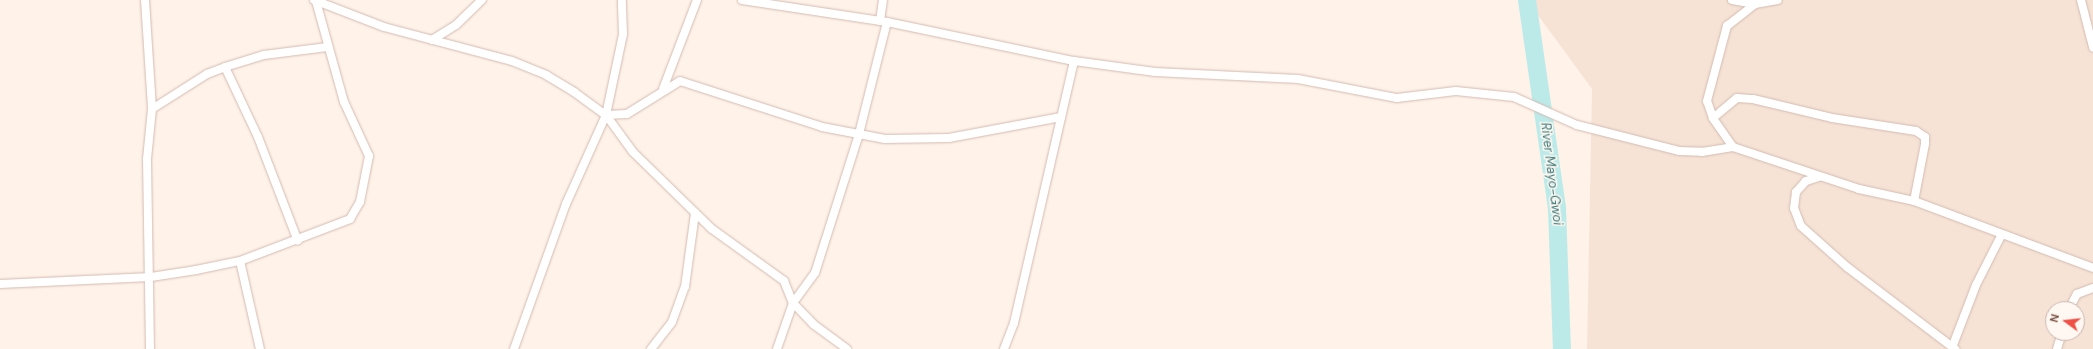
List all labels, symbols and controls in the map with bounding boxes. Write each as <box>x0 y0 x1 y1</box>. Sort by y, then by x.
water label: River Mayo-Gwoi <box>1537 122 1565 226</box>
north arrow <box>2045 301 2085 341</box>
text: N <box>2047 312 2062 324</box>

